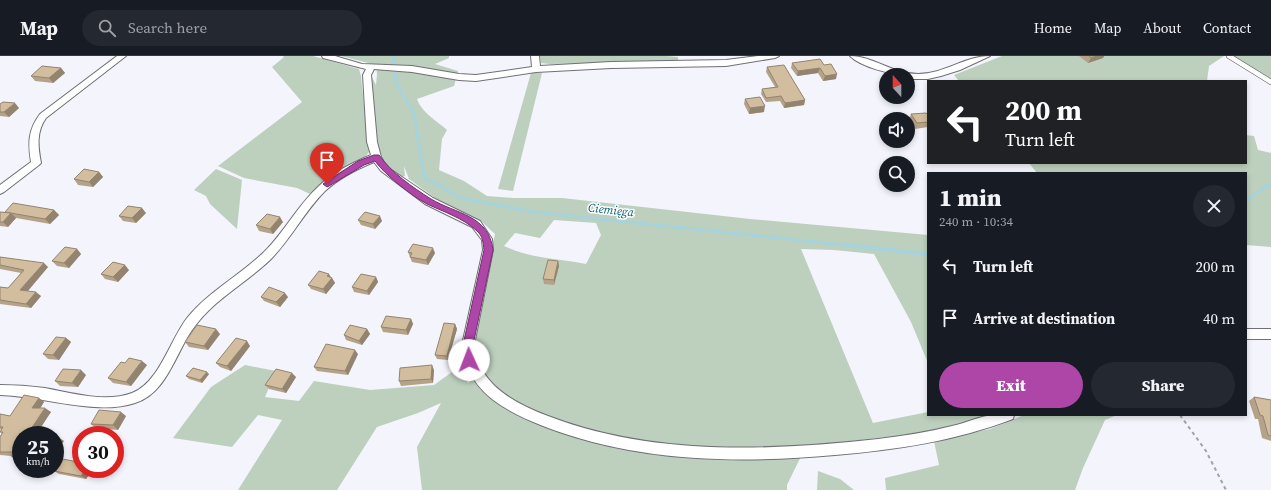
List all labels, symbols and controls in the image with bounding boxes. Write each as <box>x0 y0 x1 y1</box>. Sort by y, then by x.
search box <box>82 10 362 46</box>
text: Map <box>20 15 58 41</box>
icon: search <box>96 17 118 39</box>
text: Search here <box>128 17 207 38</box>
text: Home <box>1034 18 1072 38</box>
text: Map <box>1094 18 1121 38</box>
text: About <box>1143 18 1181 38</box>
text: Contact <box>1203 18 1251 38</box>
north arrow <box>879 68 915 104</box>
map controls <box>879 68 915 192</box>
text: 200 m <box>1005 91 1082 129</box>
icon: left <box>939 96 991 148</box>
button: sound <box>879 112 915 148</box>
text: Turn left <box>1005 127 1075 152</box>
pin <box>310 143 344 184</box>
icon: arrive <box>316 149 338 171</box>
button: search <box>879 156 915 192</box>
text: 1 min <box>939 181 1002 214</box>
button: close <box>1193 185 1235 227</box>
water label: Ciemięga <box>587 200 635 220</box>
text: 240 m · 10:34 <box>939 213 1013 230</box>
icon: left <box>939 255 961 277</box>
text: Turn left <box>973 256 1033 277</box>
text: 200 m <box>1195 256 1235 277</box>
icon: arrive <box>939 307 961 329</box>
text: Arrive at destination <box>973 308 1115 329</box>
text: 40 m <box>1203 308 1235 329</box>
position arrow <box>448 339 490 381</box>
button: Exit <box>939 362 1083 408</box>
button: Share <box>1091 362 1235 408</box>
speed limit sign: 30 <box>72 426 124 478</box>
text: 25 <box>27 433 49 461</box>
text: km/h <box>26 455 50 468</box>

